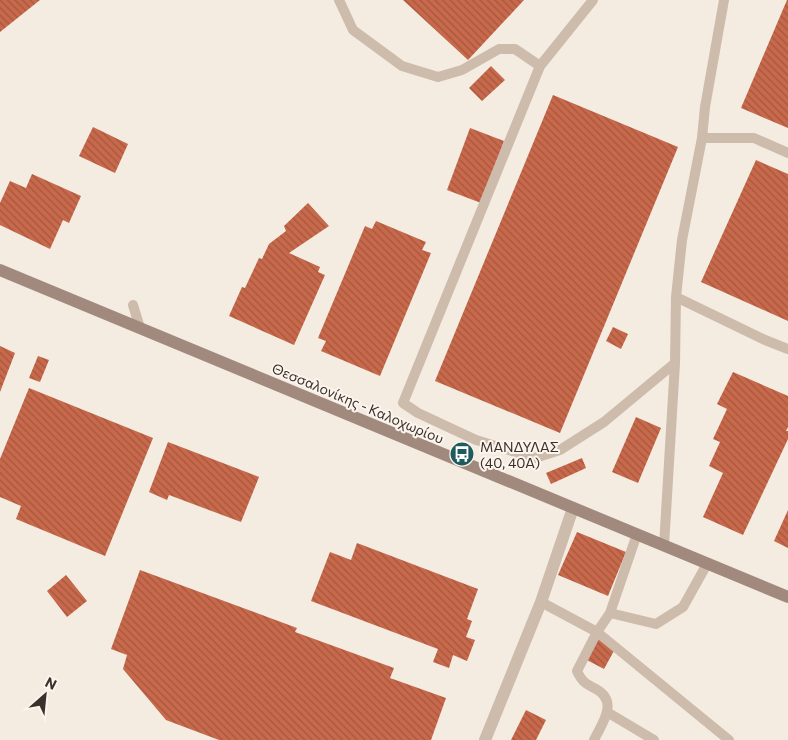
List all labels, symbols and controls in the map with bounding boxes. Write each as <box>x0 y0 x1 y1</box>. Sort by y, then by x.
street label: Θεσσαλονίκης - Καλοχωρίου <box>270 359 447 447</box>
place label: ΜΑΝΔΥΛΑΣ (40, 40Α) <box>480 438 559 471</box>
bus stop icon: ΜΑΝΔΥΛΑΣ (40, 40Α) <box>449 441 475 467</box>
north arrow <box>20 670 70 720</box>
text: N <box>43 673 60 693</box>

